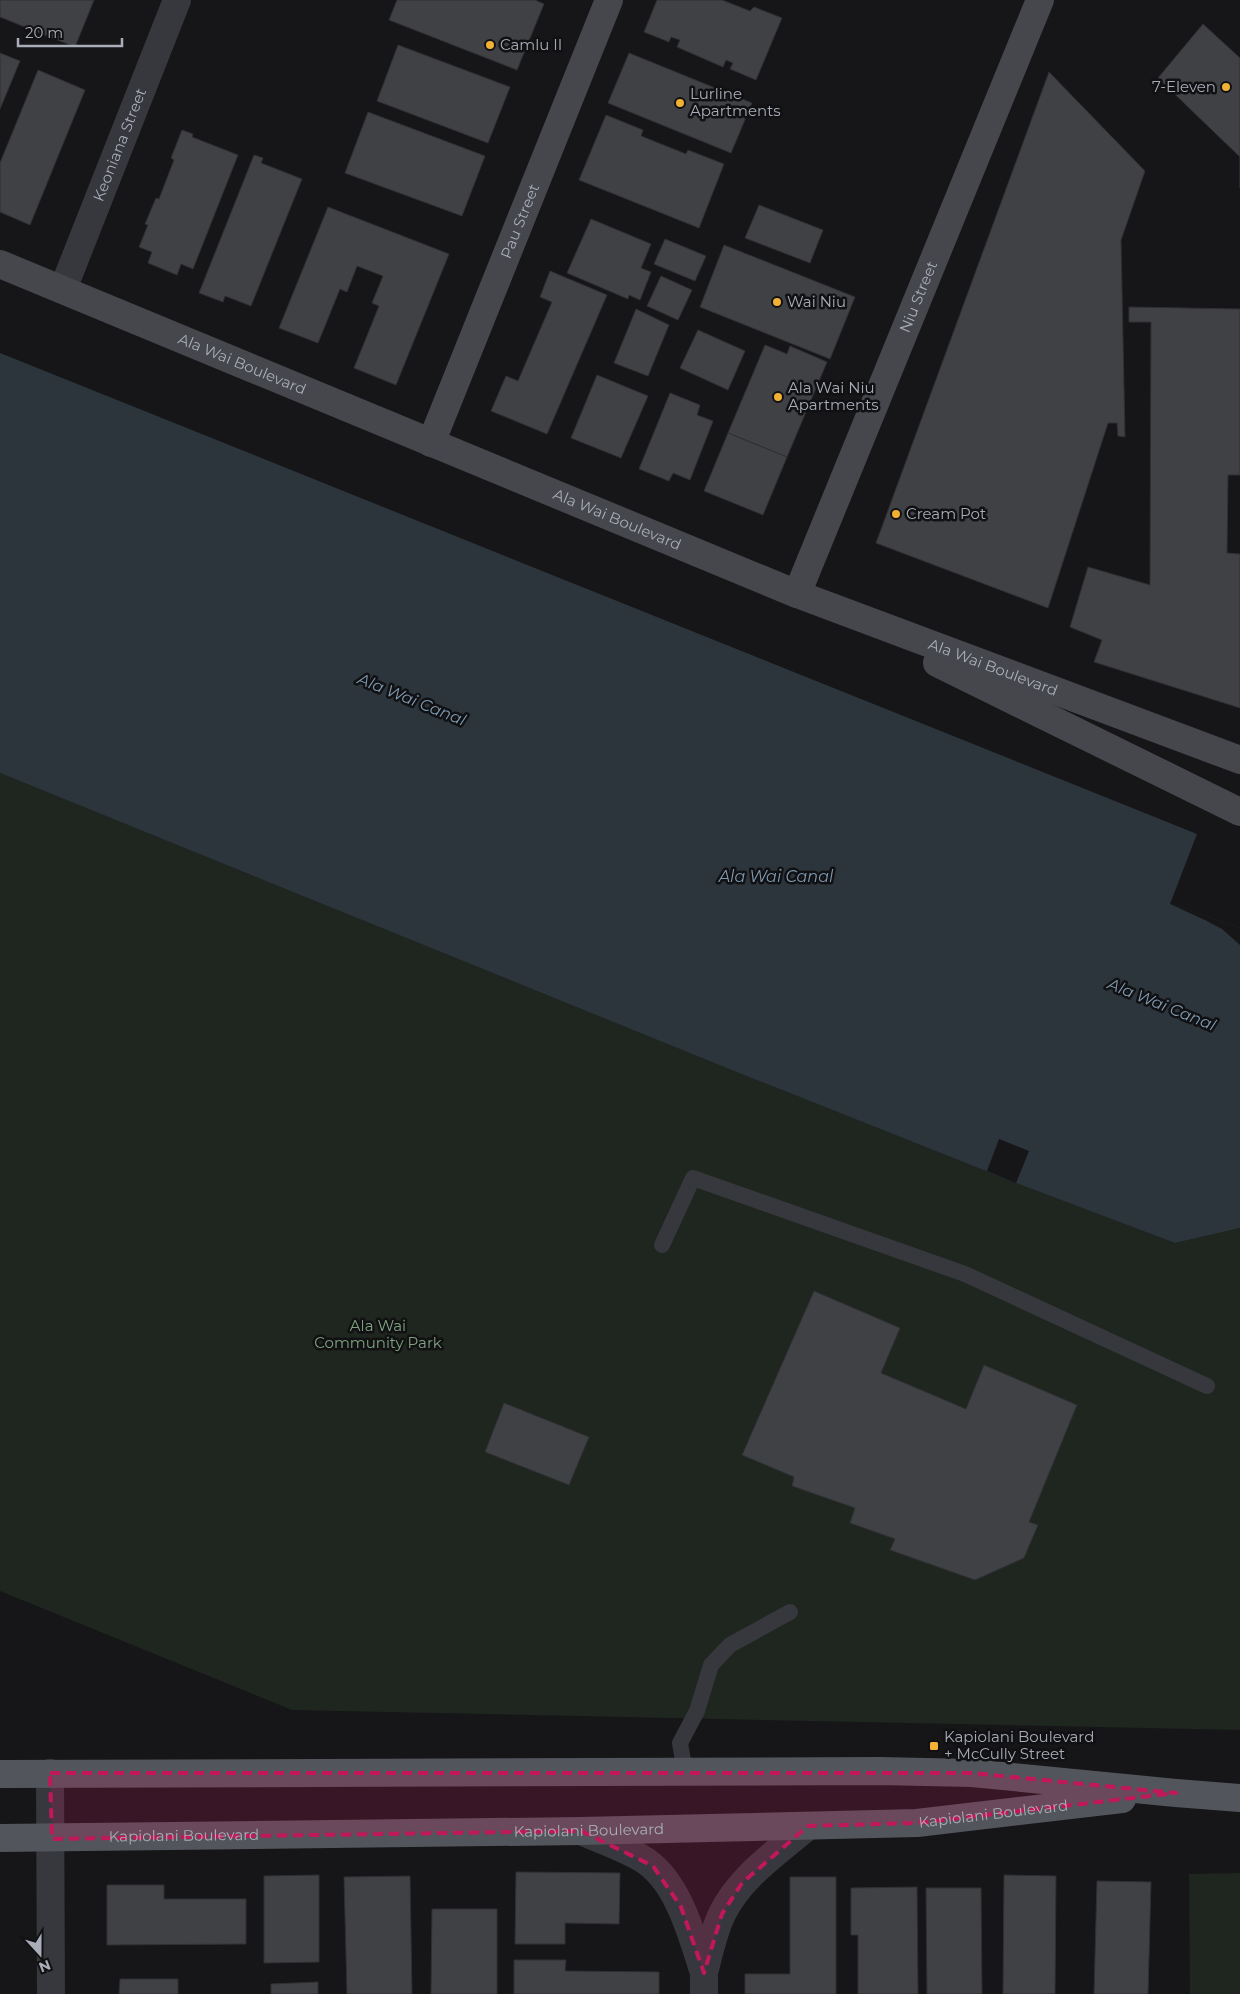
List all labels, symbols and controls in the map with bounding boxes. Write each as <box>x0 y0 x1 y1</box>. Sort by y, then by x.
scale bar <box>18 15 121 47</box>
text: 20 m <box>25 23 63 42</box>
place label: Camlu II <box>500 35 562 54</box>
marker: Camlu II <box>484 39 496 51</box>
place label: 7-Eleven <box>1152 77 1216 96</box>
marker: 7-Eleven <box>1220 81 1232 93</box>
place label: Lurline Apartments <box>690 84 781 120</box>
street label: Keoniana Street <box>89 85 150 204</box>
marker: Lurline Apartments <box>674 97 686 109</box>
street label: Pau Street <box>496 181 543 261</box>
street label: Niu Street <box>895 258 941 335</box>
place label: Wai Niu <box>787 292 846 311</box>
marker: Wai Niu <box>771 296 783 308</box>
street label: Ala Wai Boulevard <box>175 329 309 399</box>
place label: Ala Wai Niu Apartments <box>788 378 879 414</box>
marker: Ala Wai Niu Apartments <box>772 391 784 403</box>
street label: Ala Wai Boulevard <box>551 484 684 554</box>
place label: Cream Pot <box>906 504 986 523</box>
marker: Cream Pot <box>890 508 902 520</box>
street label: Ala Wai Boulevard <box>926 634 1061 700</box>
water label: Ala Wai Canal <box>354 669 469 730</box>
water label: Ala Wai Canal <box>718 867 834 886</box>
water label: Ala Wai Canal <box>1104 974 1219 1035</box>
park label: Ala Wai Community Park <box>314 1316 442 1352</box>
place label: Kapiolani Boulevard + McCully Street <box>944 1727 1094 1763</box>
marker: Kapiolani Boulevard + McCully Street <box>928 1740 940 1752</box>
street label: Kapiolani Boulevard <box>917 1795 1069 1832</box>
street label: Kapiolani Boulevard <box>514 1819 664 1841</box>
street label: Kapiolani Boulevard <box>109 1825 259 1846</box>
north arrow <box>15 1929 65 1979</box>
text: N <box>36 1956 53 1977</box>

